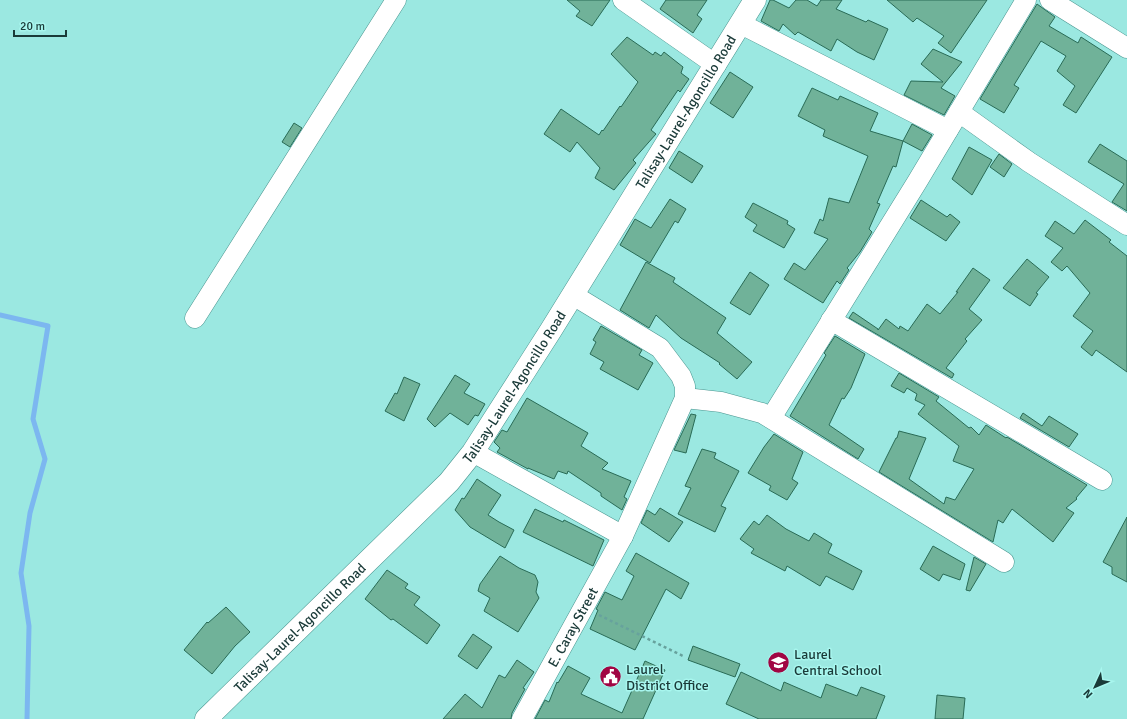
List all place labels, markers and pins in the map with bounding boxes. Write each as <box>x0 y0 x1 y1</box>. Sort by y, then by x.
place label: Laurel Central School <box>794 646 882 679</box>
school or university icon: Laurel Central School <box>766 649 792 675</box>
place label: Laurel District Office <box>626 661 709 694</box>
public building icon: Laurel District Office <box>597 664 623 690</box>

